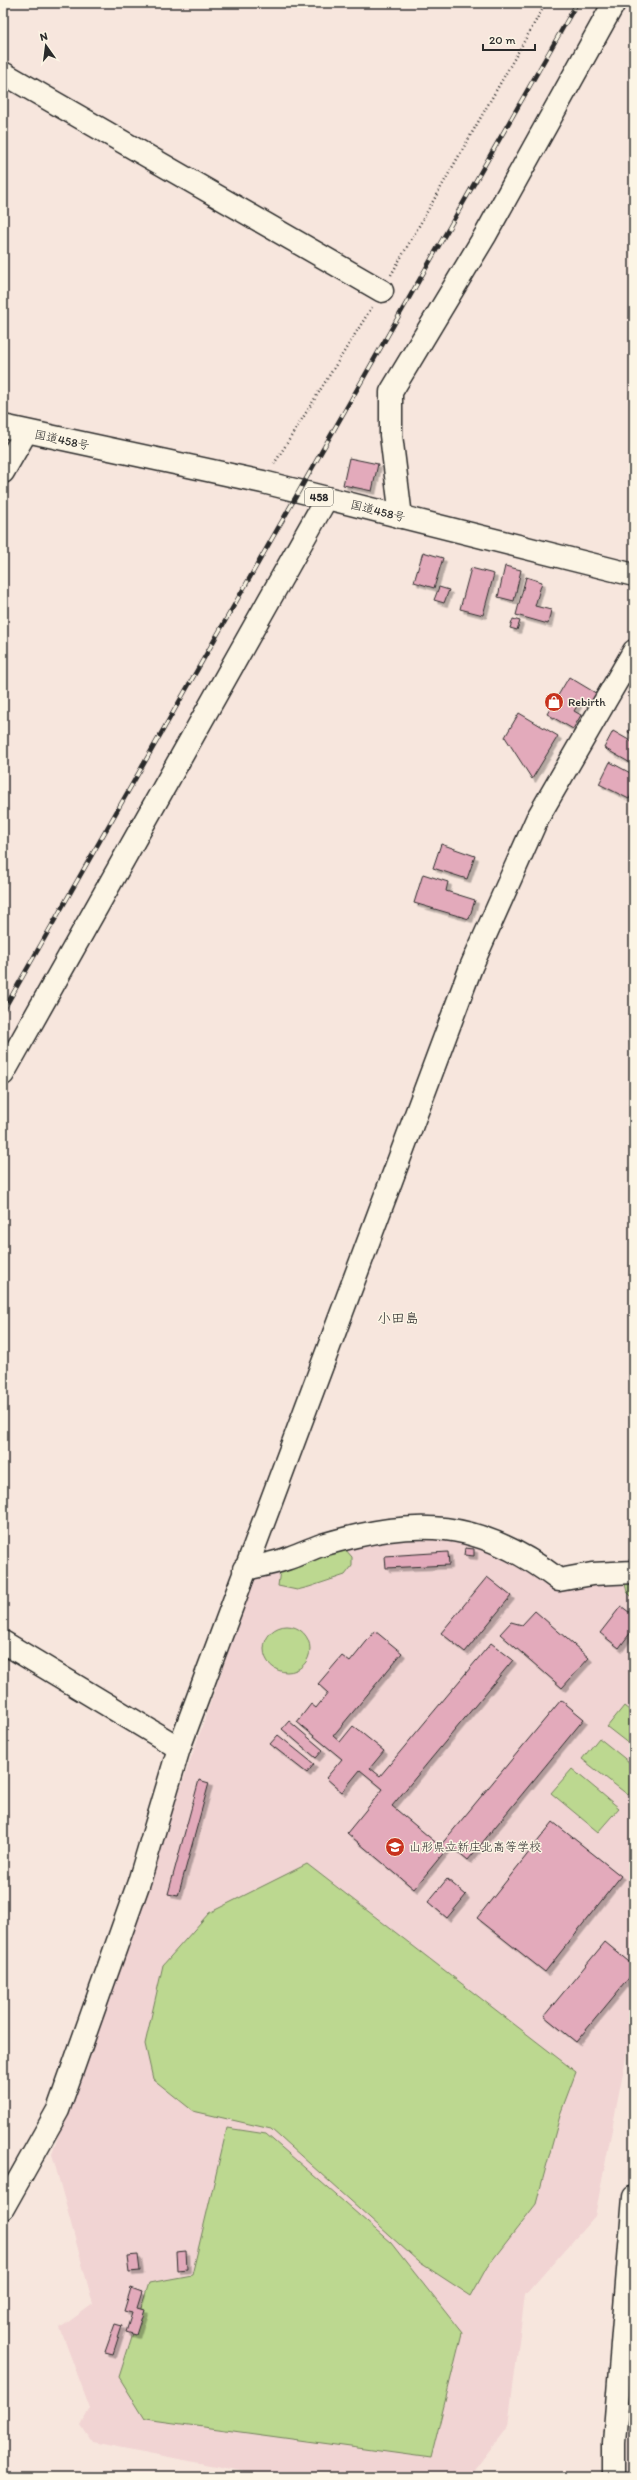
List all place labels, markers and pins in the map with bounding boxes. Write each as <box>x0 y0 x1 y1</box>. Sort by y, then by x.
shop icon: Rebirth <box>543 691 565 713</box>
place label: Rebirth <box>568 695 606 709</box>
school or university icon: 山形県立新庄北高等学校 <box>384 1836 406 1858</box>
place label: 山形県立新庄北高等学校 <box>409 1840 541 1854</box>

